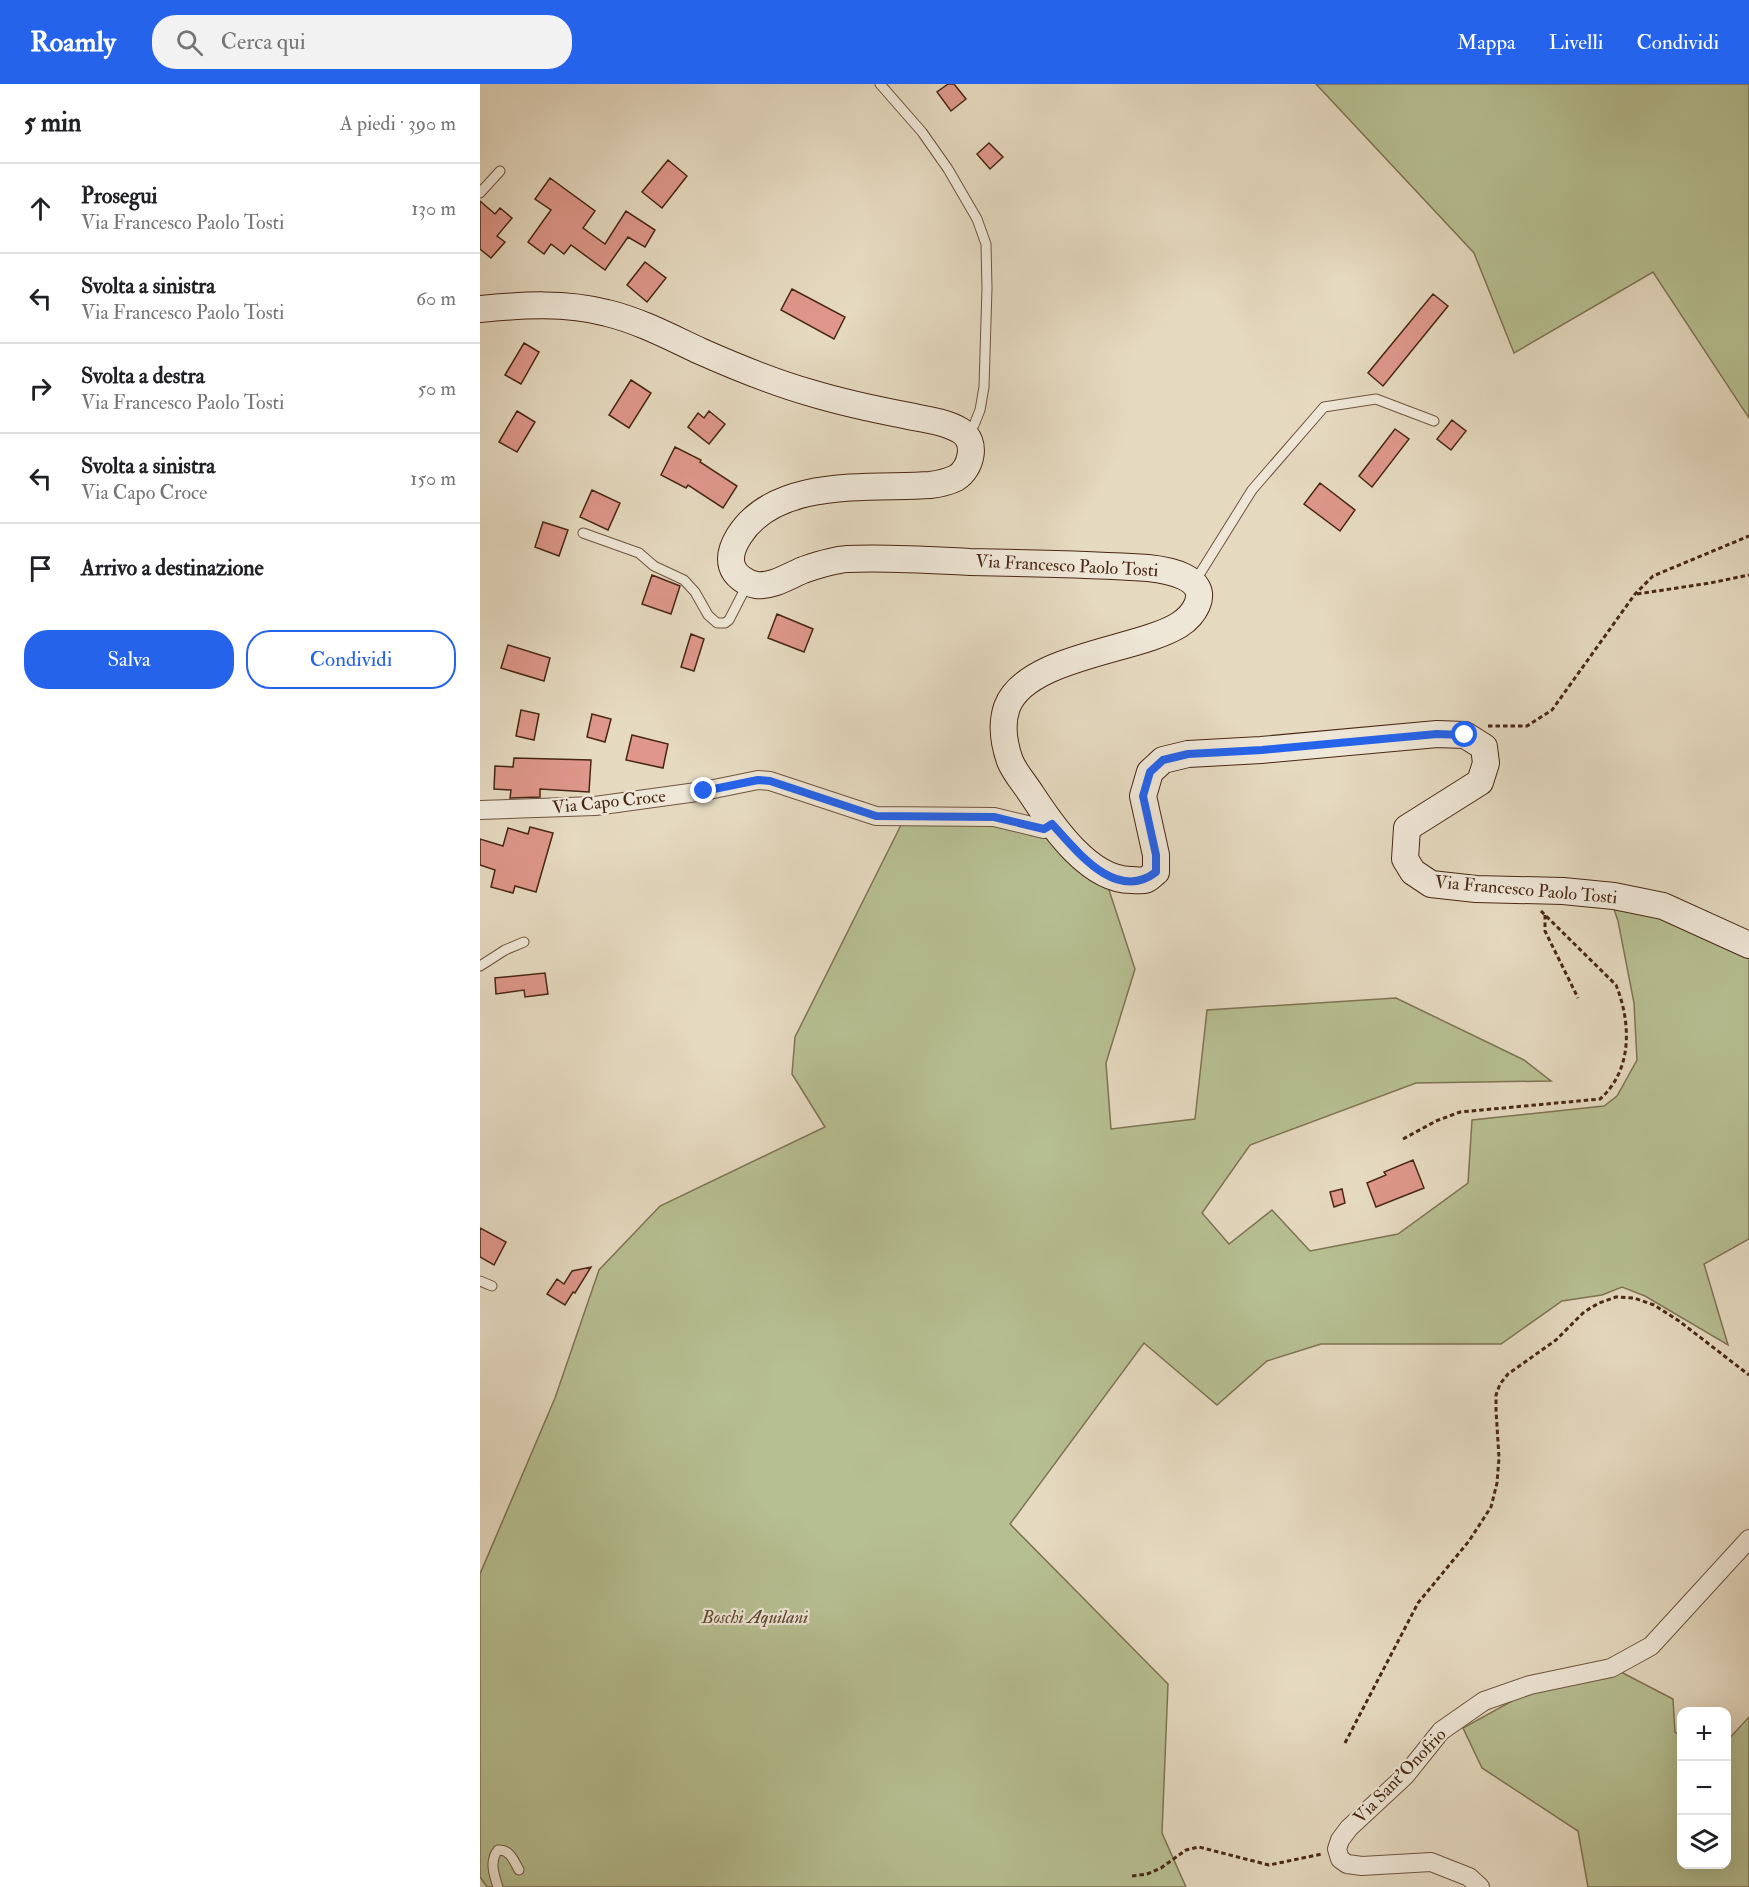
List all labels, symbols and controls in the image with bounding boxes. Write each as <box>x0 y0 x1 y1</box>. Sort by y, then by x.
search box <box>152 15 572 69</box>
text: Roamly <box>30 25 116 60</box>
icon: search <box>173 26 206 59</box>
text: Cerca qui <box>221 28 306 56</box>
text: Mappa <box>1457 29 1516 56</box>
text: Livelli <box>1549 29 1603 56</box>
text: Condividi <box>1636 29 1719 56</box>
text: 5 min <box>24 107 81 139</box>
text: A piedi · 390 m <box>340 111 456 136</box>
text: Prosegui <box>81 182 157 210</box>
icon: ahead <box>24 192 57 225</box>
text: 130 m <box>411 196 456 221</box>
text: Via Francesco Paolo Tosti <box>81 210 284 235</box>
text: Svolta a sinistra <box>81 272 215 300</box>
icon: left <box>24 282 57 315</box>
text: 60 m <box>416 286 456 311</box>
text: Via Francesco Paolo Tosti <box>81 300 284 325</box>
text: Svolta a destra <box>81 362 205 390</box>
icon: right <box>24 372 57 405</box>
text: 50 m <box>417 376 456 401</box>
text: Via Francesco Paolo Tosti <box>81 390 284 415</box>
text: Svolta a sinistra <box>81 452 215 480</box>
icon: left <box>24 462 57 495</box>
text: 150 m <box>410 466 456 491</box>
text: Via Capo Croce <box>81 480 207 505</box>
street label: Via Francesco Paolo Tosti <box>975 550 1159 582</box>
icon: arrive <box>24 552 57 585</box>
text: Arrivo a destinazione <box>81 554 264 582</box>
button: Salva <box>24 630 234 689</box>
button: Condividi <box>246 630 456 689</box>
route start <box>1451 721 1477 747</box>
route end <box>690 777 716 803</box>
street label: Via Capo Croce <box>551 785 667 819</box>
street label: Via Francesco Paolo Tosti <box>1434 871 1618 909</box>
park label: Boschi Aquilani <box>701 1606 808 1629</box>
map controls <box>1677 1707 1731 1869</box>
button: + <box>1677 1707 1731 1761</box>
street label: Via Sant'Onofrio <box>1349 1723 1452 1829</box>
button: − <box>1677 1761 1731 1815</box>
button: layers <box>1677 1815 1731 1869</box>

